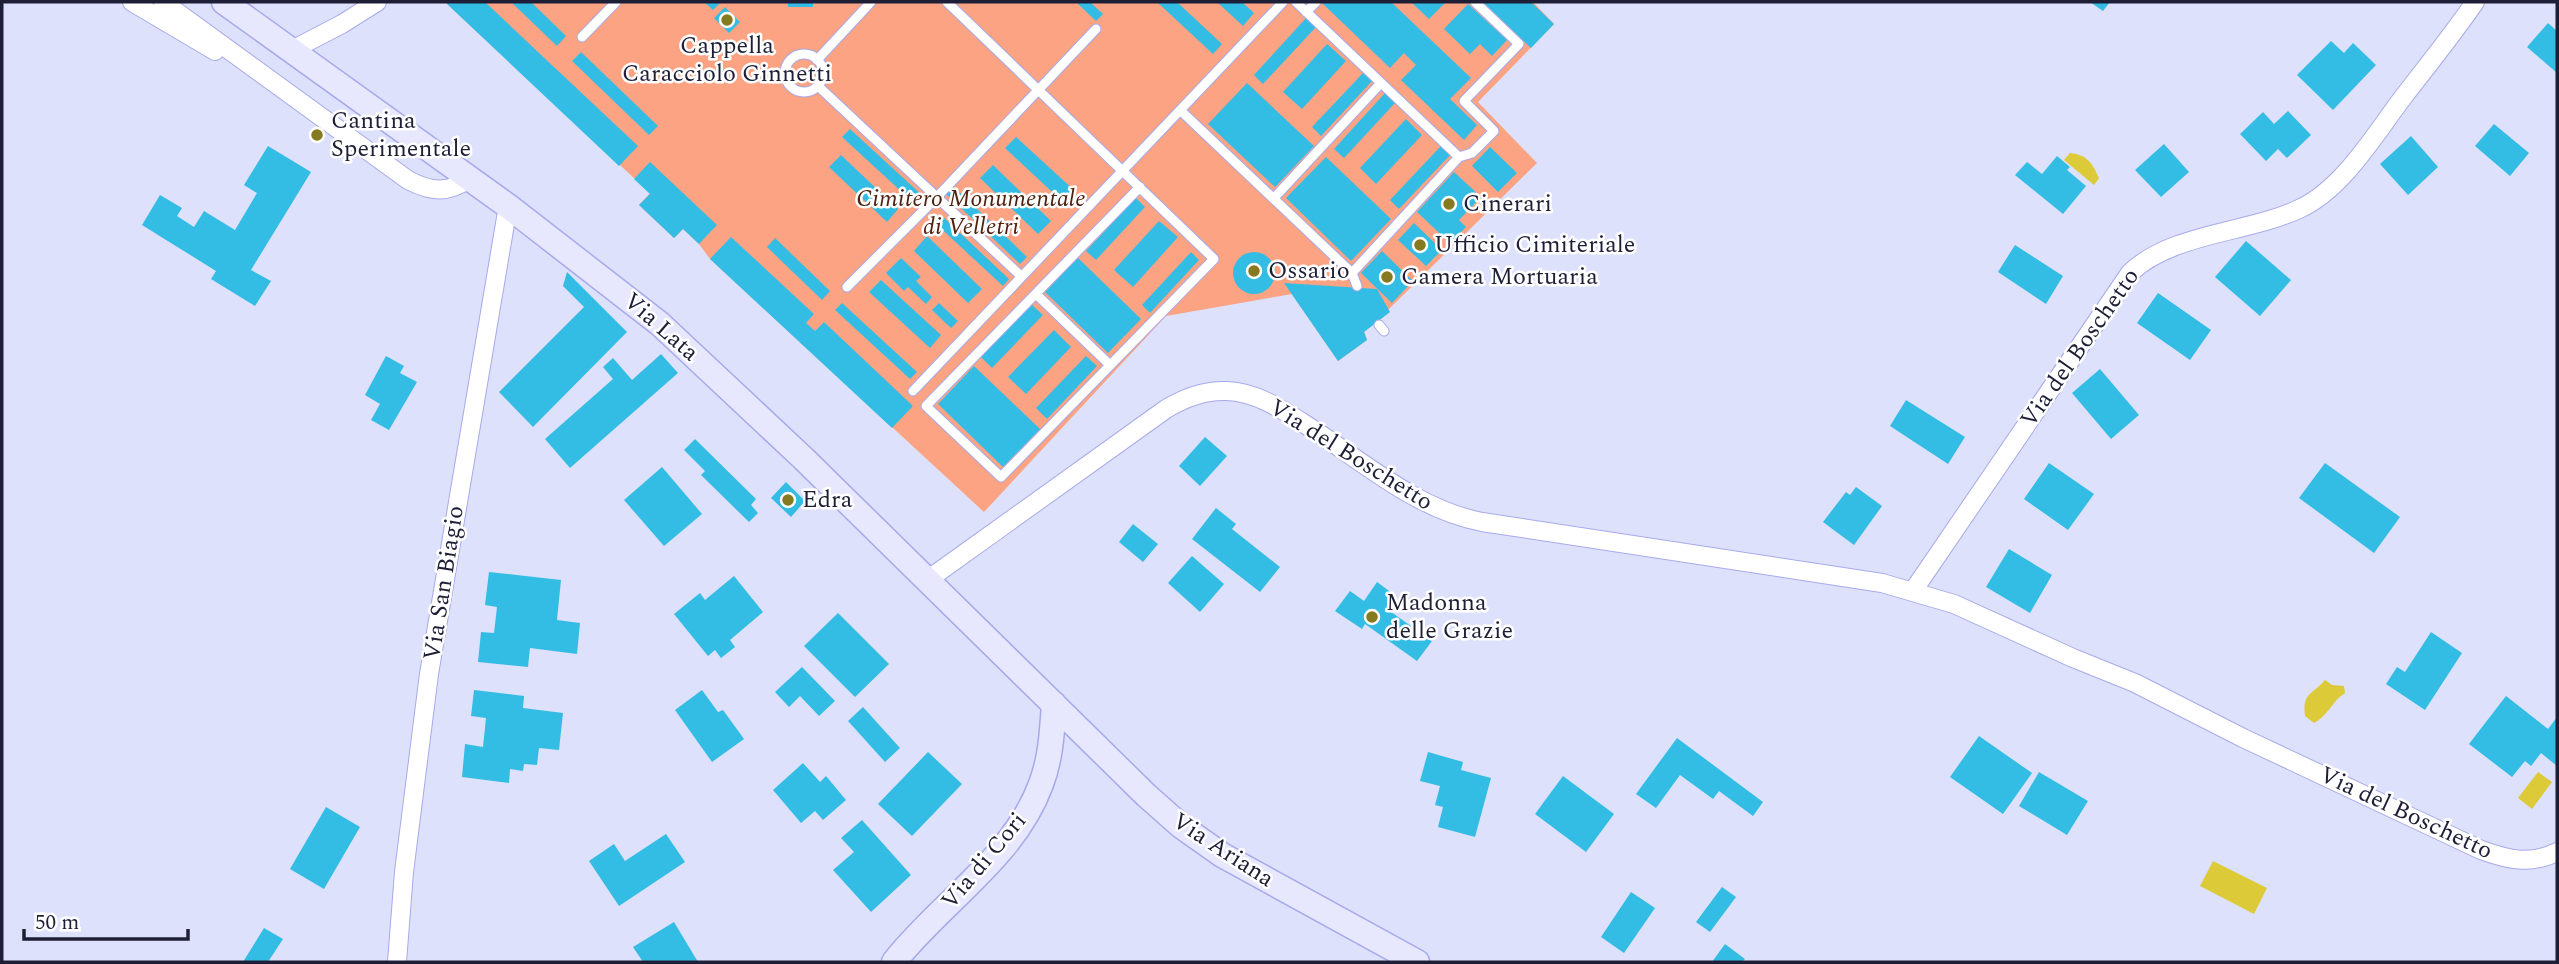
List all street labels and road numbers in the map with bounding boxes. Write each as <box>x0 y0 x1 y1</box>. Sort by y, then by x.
street label: Via del Boschetto <box>2011 261 2149 435</box>
street label: Via Lata <box>615 284 707 370</box>
street label: Via del Boschetto <box>1262 390 1440 520</box>
street label: Via San Biagio <box>414 503 474 663</box>
street label: Via del Boschetto <box>2313 757 2499 869</box>
street label: Via Ariana <box>1165 803 1281 897</box>
street label: Via di Cori <box>932 804 1036 918</box>

